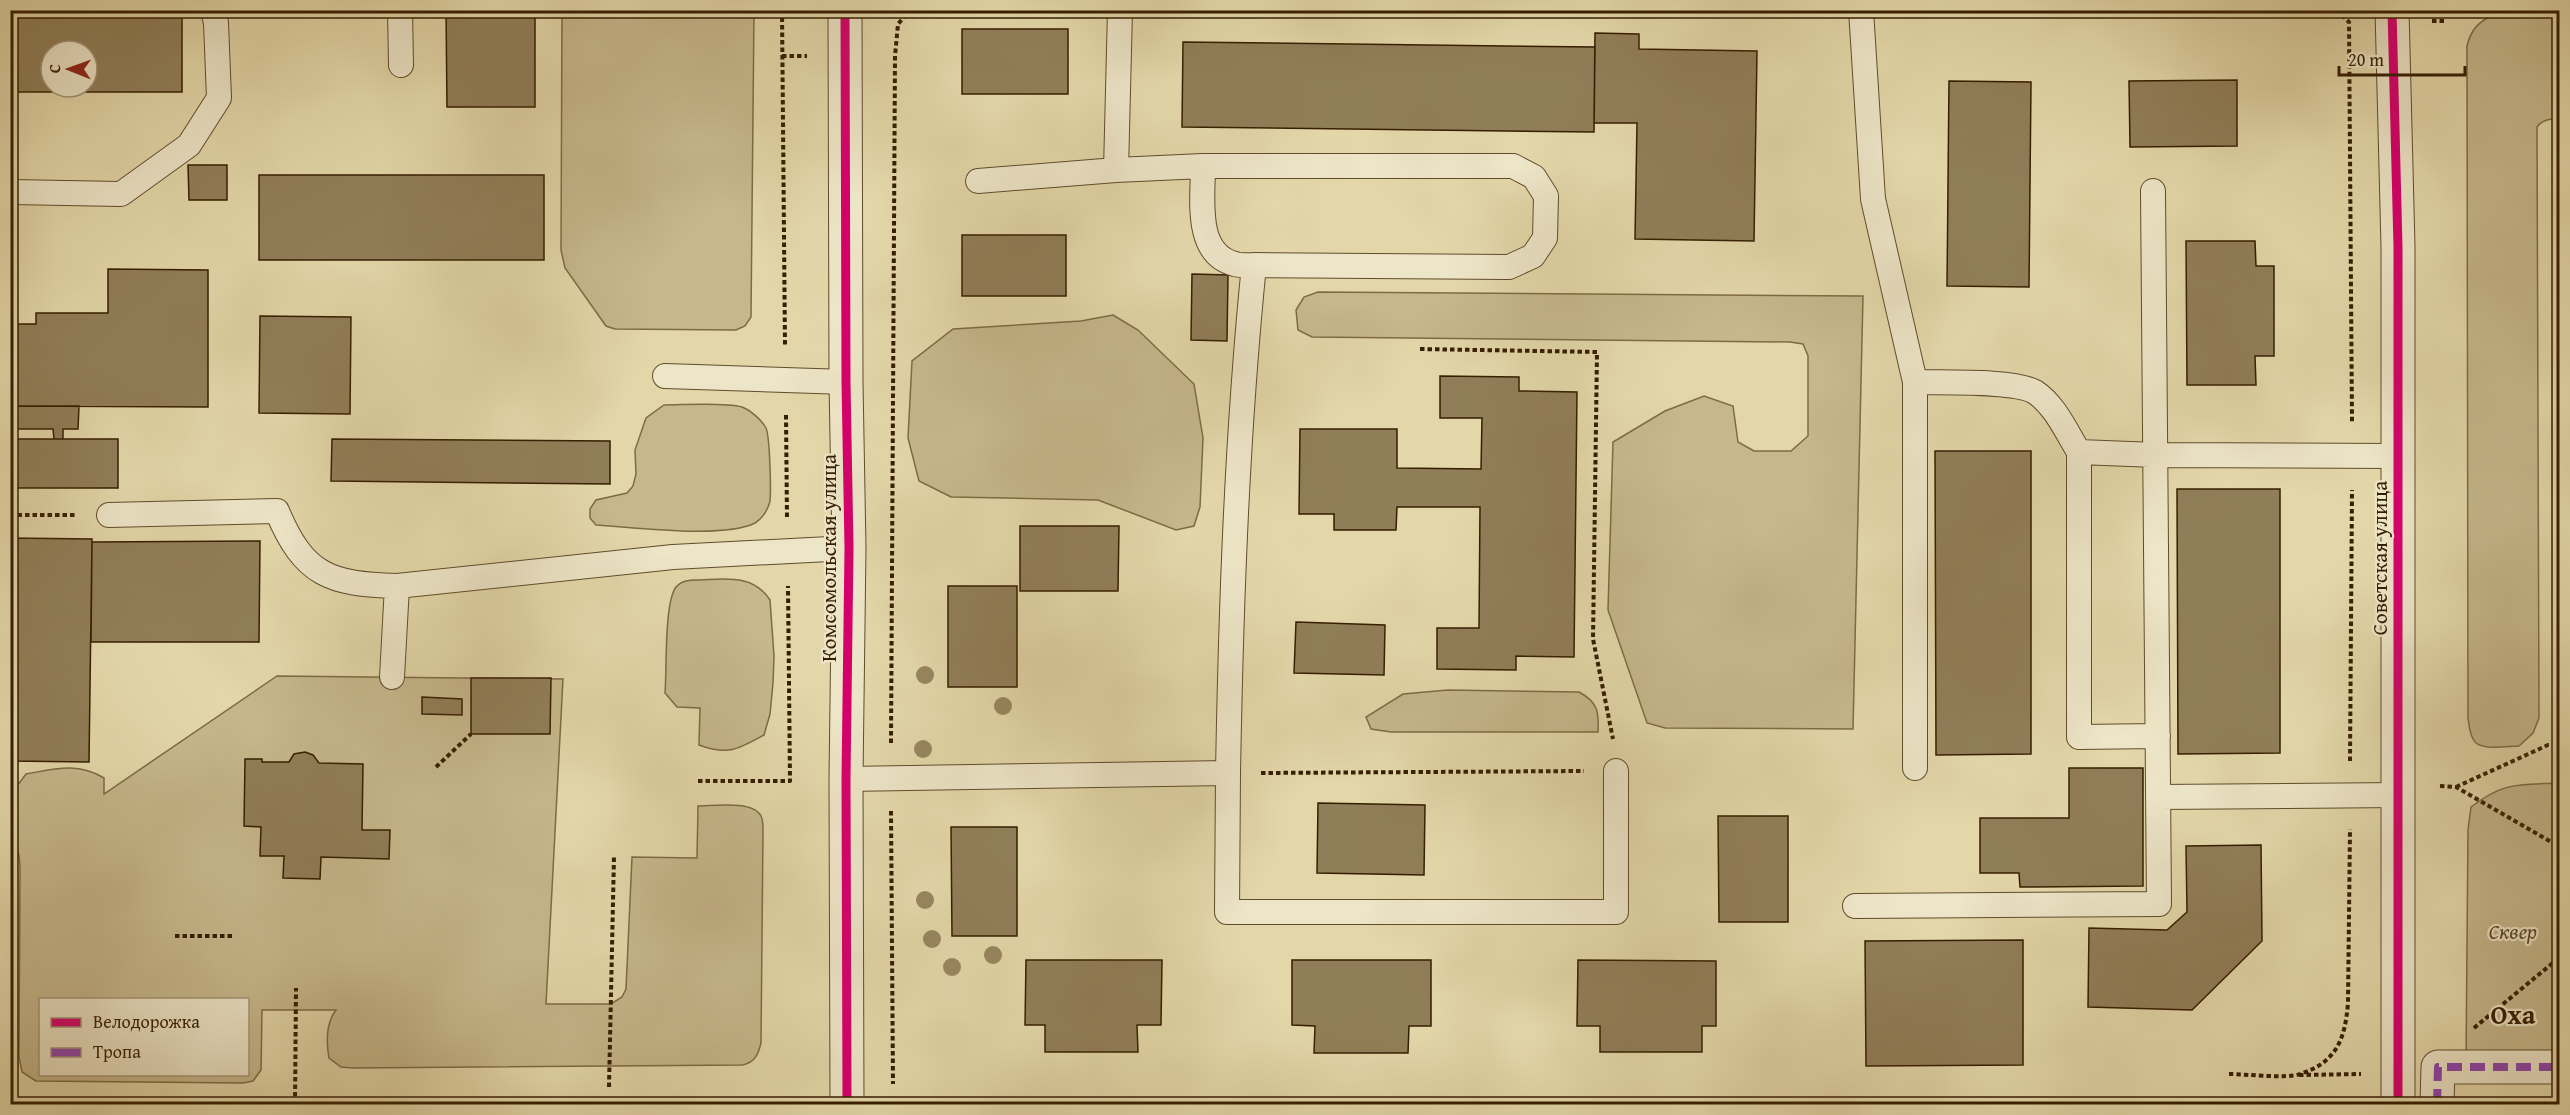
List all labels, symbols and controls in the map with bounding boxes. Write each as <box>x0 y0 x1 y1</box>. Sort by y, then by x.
north arrow <box>39 39 99 99</box>
scale bar <box>2339 39 2465 77</box>
text: 20 m <box>2348 46 2384 73</box>
text: С <box>42 64 66 73</box>
street label: Комсомольская улица <box>813 454 844 662</box>
street label: Советская улица <box>2364 481 2395 635</box>
park label: Сквер <box>2489 916 2537 947</box>
district label: Оха <box>2490 994 2536 1034</box>
legend <box>39 998 249 1076</box>
text: Велодорожка <box>93 1008 200 1035</box>
text: Тропа <box>93 1038 141 1065</box>

